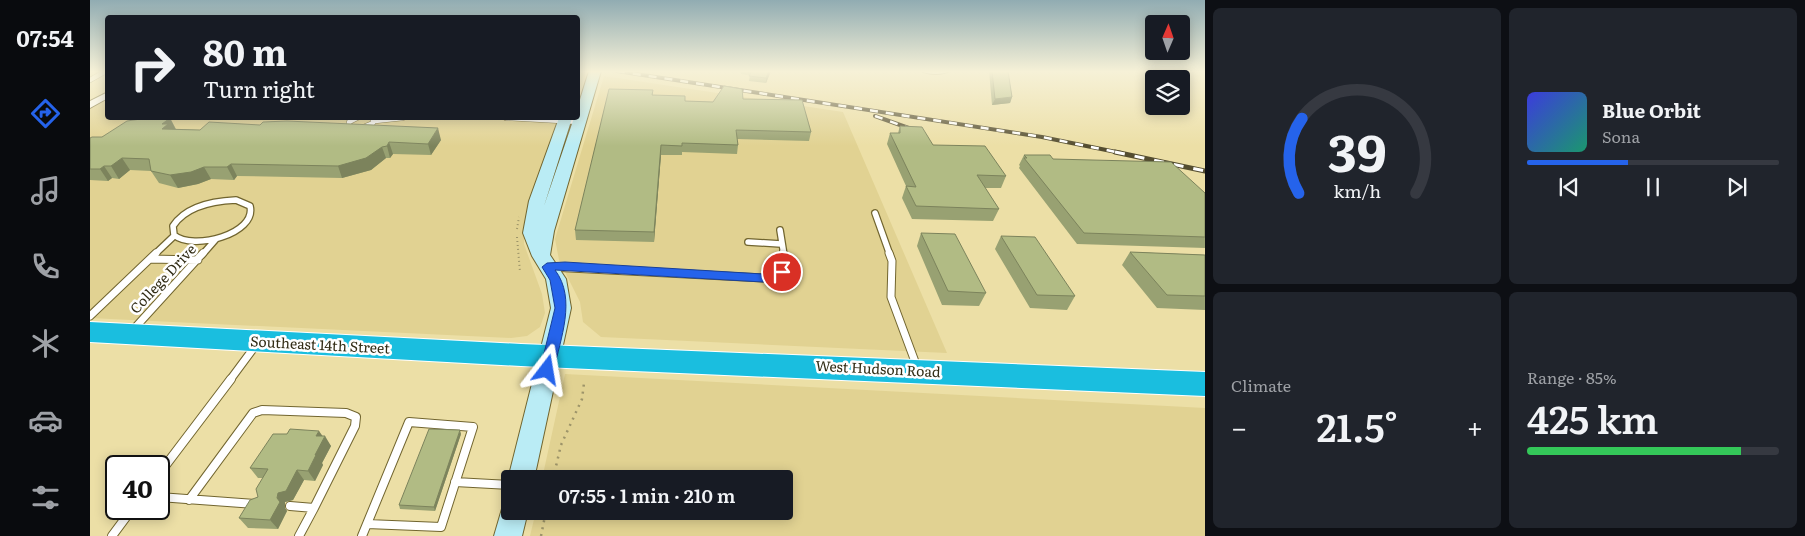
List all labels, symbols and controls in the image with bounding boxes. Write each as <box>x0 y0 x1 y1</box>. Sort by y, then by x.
north arrow <box>1145 15 1190 60</box>
map controls <box>1145 15 1190 115</box>
text: 07:54 <box>16 21 74 54</box>
text: 80 m <box>203 25 287 77</box>
icon: right <box>120 35 185 100</box>
button: layers <box>1145 70 1190 115</box>
text: Turn right <box>203 72 315 105</box>
icon: directions <box>28 96 63 131</box>
text: Blue Orbit <box>1602 96 1701 124</box>
text: 39 <box>1328 111 1386 188</box>
text: Sona <box>1602 124 1640 148</box>
icon: music <box>28 173 63 208</box>
icon: previous <box>1555 173 1583 201</box>
icon: pause <box>1639 173 1667 201</box>
icon: next <box>1723 173 1751 201</box>
text: km/h <box>1333 177 1381 204</box>
street label: College Drive <box>125 239 200 318</box>
icon: phone <box>28 249 63 284</box>
pin <box>761 251 803 293</box>
icon: arrive <box>768 258 796 286</box>
icon: climate <box>28 326 63 361</box>
street label: Southeast 14th Street <box>250 330 391 358</box>
position arrow <box>520 343 572 395</box>
street label: West Hudson Road <box>815 355 941 381</box>
text: Range · 85% <box>1527 365 1617 389</box>
text: Climate <box>1231 373 1291 397</box>
text: 425 km <box>1527 389 1659 446</box>
text: 21.5° <box>1316 397 1398 454</box>
icon: car <box>28 403 63 438</box>
text: − <box>1231 405 1247 447</box>
text: + <box>1467 405 1483 447</box>
speed limit sign: 40 <box>105 455 170 520</box>
icon: filters <box>28 480 63 515</box>
text: 07:55 · 1 min · 210 m <box>559 481 735 509</box>

